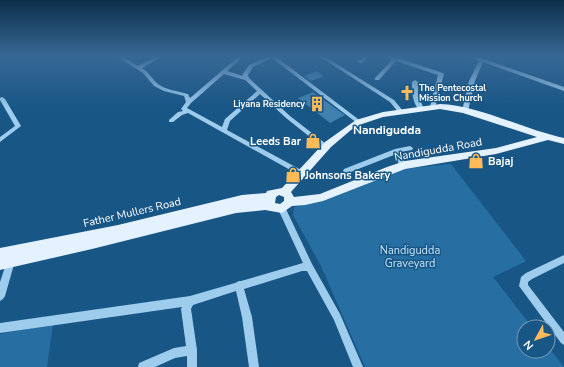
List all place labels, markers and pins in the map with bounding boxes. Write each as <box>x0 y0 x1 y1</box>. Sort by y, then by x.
place label: The Pentecostal Mission Church <box>419 82 486 104</box>
church icon: The Pentecostal Mission Church <box>398 84 416 102</box>
building icon: Liyana Residency <box>308 95 326 113</box>
place label: Liyana Residency <box>233 98 305 110</box>
shop icon: Leeds Bar <box>304 132 322 150</box>
place label: Leeds Bar <box>250 134 302 149</box>
shop icon: Bajaj <box>467 152 485 170</box>
place label: Bajaj <box>488 154 513 169</box>
shop icon: Johnsons Bakery <box>284 166 302 184</box>
place label: Johnsons Bakery <box>304 168 391 183</box>

